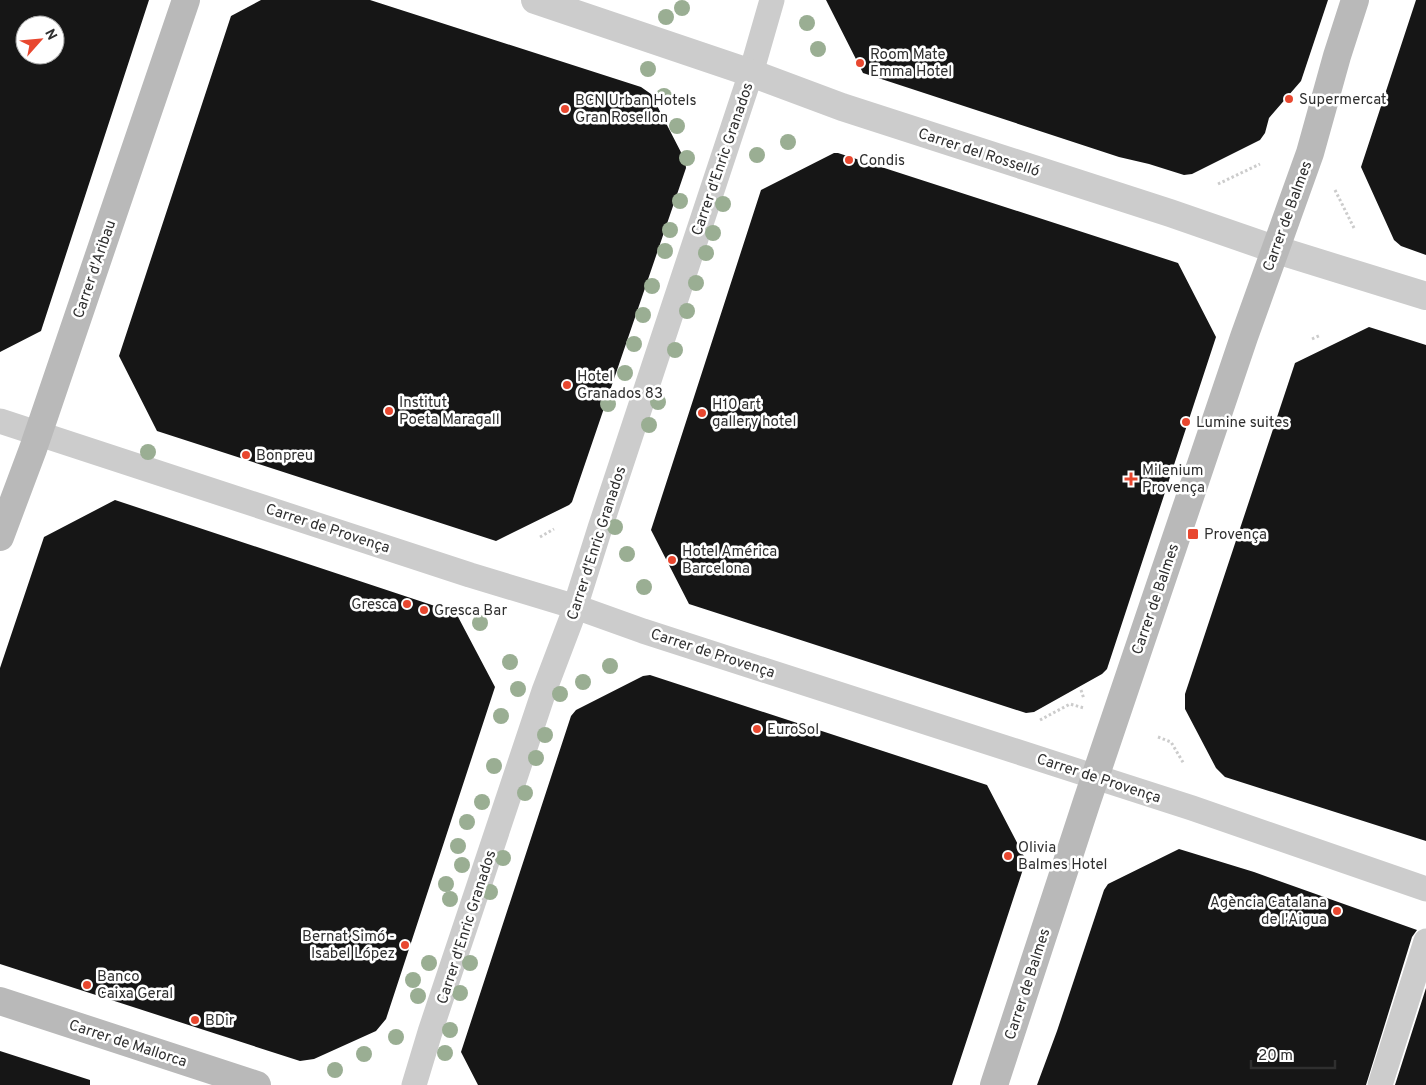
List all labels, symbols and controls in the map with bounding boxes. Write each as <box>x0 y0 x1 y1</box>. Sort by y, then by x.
north arrow <box>15 15 65 65</box>
text: N <box>40 26 60 43</box>
place label: Room Mate Emma Hotel <box>870 46 952 82</box>
marker: Room Mate Emma Hotel <box>854 57 866 69</box>
street label: Carrer d'Enric Granados <box>688 80 759 239</box>
place label: Supermercat <box>1299 91 1387 110</box>
place label: BCN Urban Hotels Gran Rosellon <box>575 92 697 128</box>
marker: Supermercat <box>1283 93 1295 105</box>
marker: BCN Urban Hotels Gran Rosellon <box>559 103 571 115</box>
street label: Carrer del Rosselló <box>915 125 1042 182</box>
place label: Condis <box>859 152 905 171</box>
marker: Condis <box>843 154 855 166</box>
street label: Carrer de Balmes <box>1260 159 1317 274</box>
street label: Carrer d'Aribau <box>70 218 121 321</box>
place label: Hotel Granados 83 <box>577 368 663 404</box>
marker: Hotel Granados 83 <box>561 379 573 391</box>
place label: Institut Poeta Maragall <box>399 394 500 430</box>
place label: H10 art gallery hotel <box>712 396 796 432</box>
marker: Institut Poeta Maragall <box>383 405 395 417</box>
marker: H10 art gallery hotel <box>696 407 708 419</box>
place label: Lumine suites <box>1196 414 1289 433</box>
marker: Lumine suites <box>1180 416 1192 428</box>
place label: Bonpreu <box>256 447 313 466</box>
marker: Bonpreu <box>240 449 252 461</box>
place label: Milenium Provença <box>1142 462 1205 498</box>
street label: Carrer d'Enric Granados <box>564 464 631 623</box>
marker: Milenium Provença <box>1124 472 1138 486</box>
street label: Carrer de Provença <box>263 500 392 558</box>
place label: Provença <box>1204 526 1267 545</box>
marker: Provença <box>1186 527 1200 541</box>
street label: Carrer de Balmes <box>1129 541 1184 658</box>
place label: Hotel América Barcelona <box>682 543 777 579</box>
marker: Hotel América Barcelona <box>666 554 678 566</box>
place label: Gresca <box>351 596 397 615</box>
marker: Gresca <box>401 598 413 610</box>
place label: Gresca Bar <box>434 602 507 621</box>
marker: Gresca Bar <box>418 604 430 616</box>
street label: Carrer de Provença <box>648 625 777 683</box>
place label: EuroSol <box>767 721 819 740</box>
marker: EuroSol <box>751 723 763 735</box>
street label: Carrer de Provença <box>1034 750 1163 808</box>
place label: Olivia Balmes Hotel <box>1018 839 1107 875</box>
street label: Carrer d'Enric Granados <box>434 848 501 1007</box>
marker: Olivia Balmes Hotel <box>1002 850 1014 862</box>
place label: Agència Catalana de l'Aigua <box>1210 894 1327 930</box>
marker: Agència Catalana de l'Aigua <box>1331 905 1343 917</box>
street label: Carrer de Balmes <box>1001 926 1055 1043</box>
place label: Bernat Simó - Isabel López <box>302 928 395 964</box>
marker: Bernat Simó - Isabel López <box>399 939 411 951</box>
place label: Banco Caixa Geral <box>97 968 173 1004</box>
marker: Banco Caixa Geral <box>81 979 93 991</box>
place label: BDir <box>205 1012 235 1031</box>
marker: BDir <box>189 1014 201 1026</box>
street label: Carrer de Mallorca <box>66 1016 189 1072</box>
scale bar <box>1251 1038 1335 1070</box>
text: 20 m <box>1258 1047 1293 1066</box>

